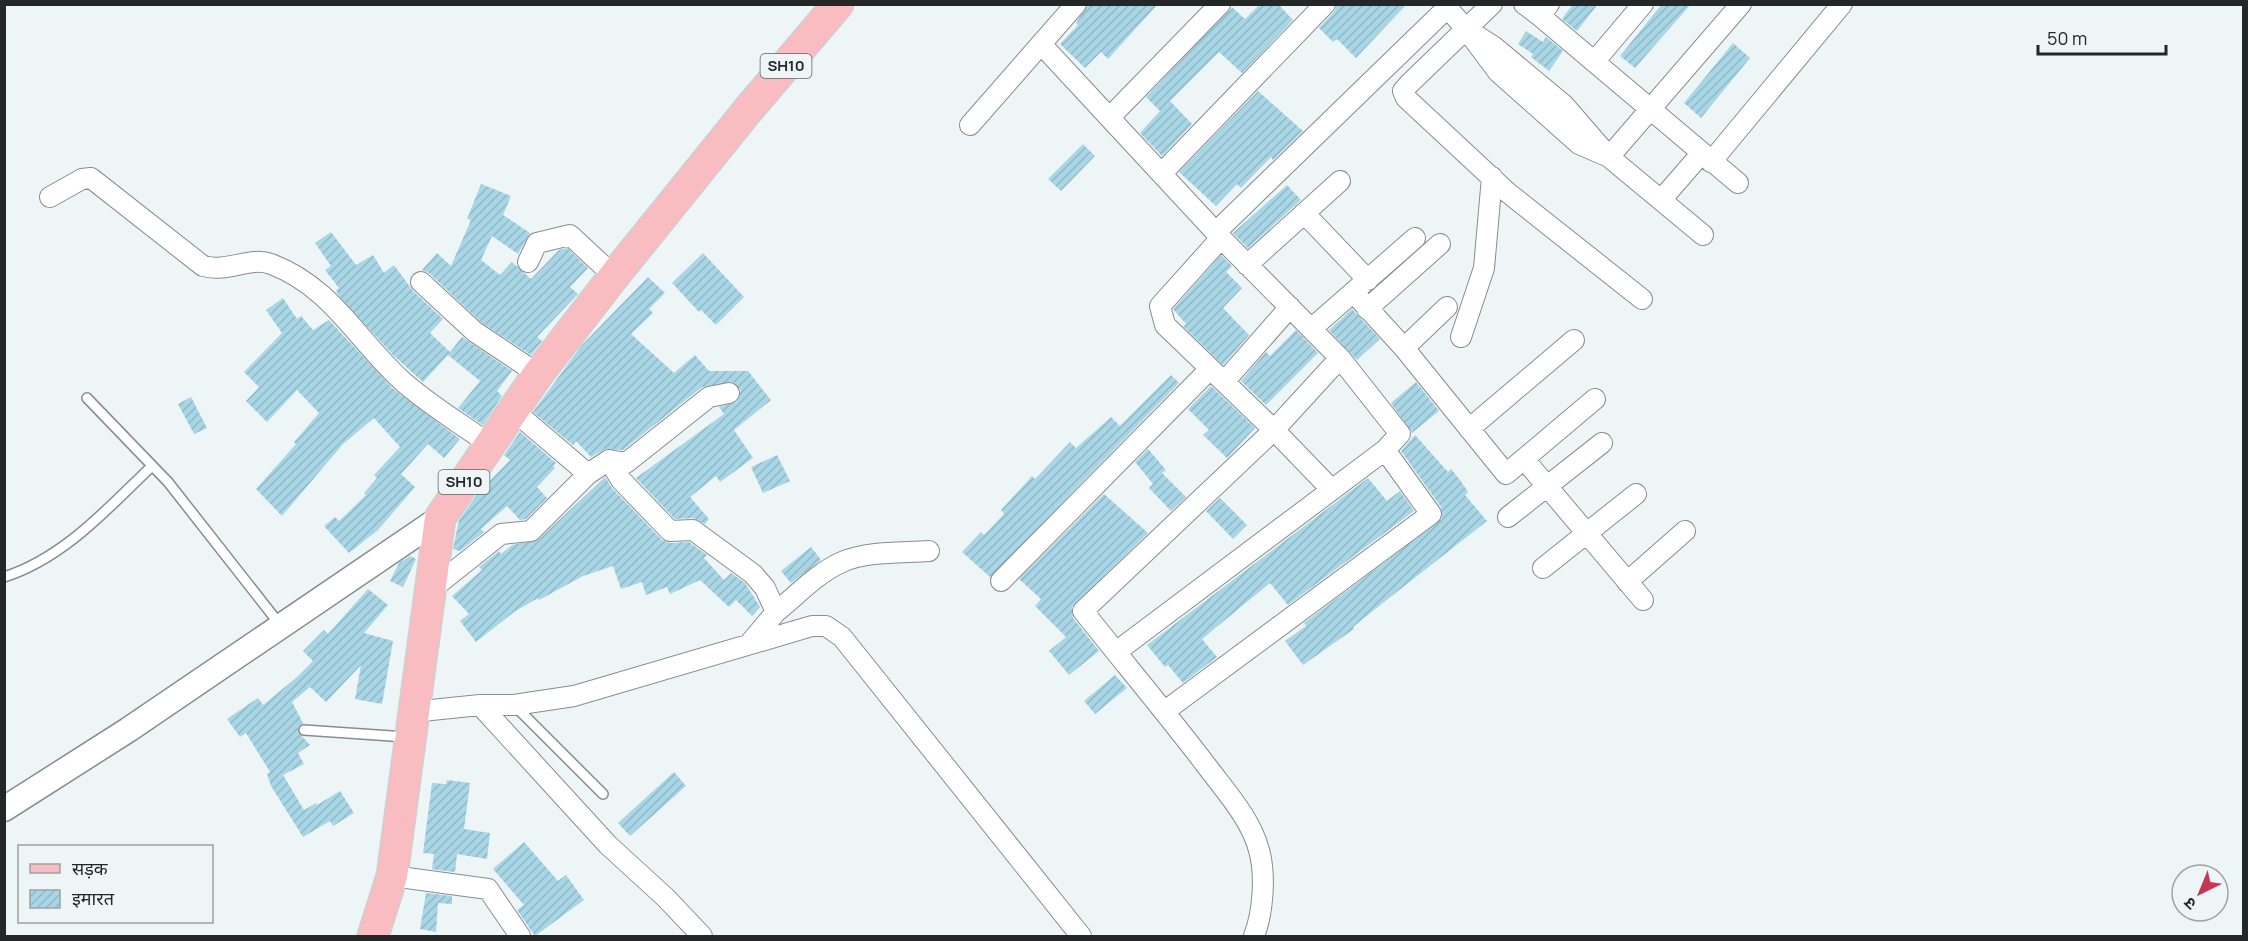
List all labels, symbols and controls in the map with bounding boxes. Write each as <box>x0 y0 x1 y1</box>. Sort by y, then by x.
scale bar <box>2038 18 2166 56</box>
text: 50 m <box>2047 26 2087 50</box>
road number: SH10 <box>760 54 812 78</box>
road number: SH10 <box>438 470 490 494</box>
legend <box>18 845 213 923</box>
text: सड़क <box>72 856 109 880</box>
north arrow <box>2170 863 2230 923</box>
text: इमारत <box>72 886 115 910</box>
text: उ <box>2178 892 2201 915</box>

